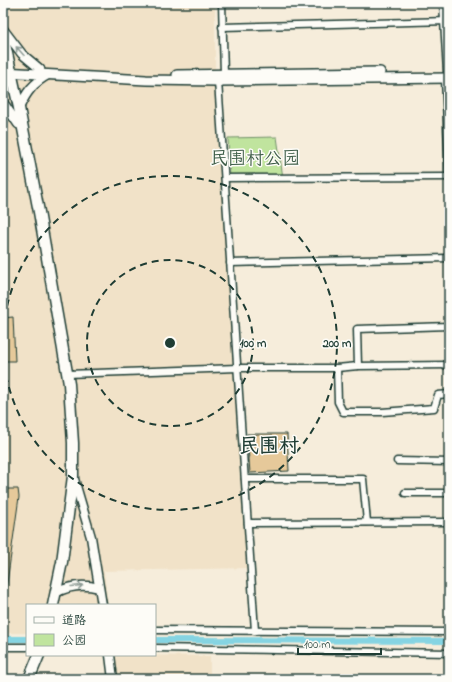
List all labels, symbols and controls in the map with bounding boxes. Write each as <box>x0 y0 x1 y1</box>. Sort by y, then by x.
one-way arrow <box>16 46 25 56</box>
park label: 民围村公园 <box>210 147 300 173</box>
text: 100 m <box>240 335 267 353</box>
text: 200 m <box>322 335 352 353</box>
centre of rings <box>163 336 177 350</box>
district label: 民围村 <box>239 433 299 462</box>
one-way arrow <box>70 583 83 590</box>
legend <box>26 604 156 656</box>
text: 道路 <box>62 612 86 630</box>
scale bar <box>298 630 381 656</box>
text: 公园 <box>62 632 86 650</box>
text: 100 m <box>304 636 331 654</box>

